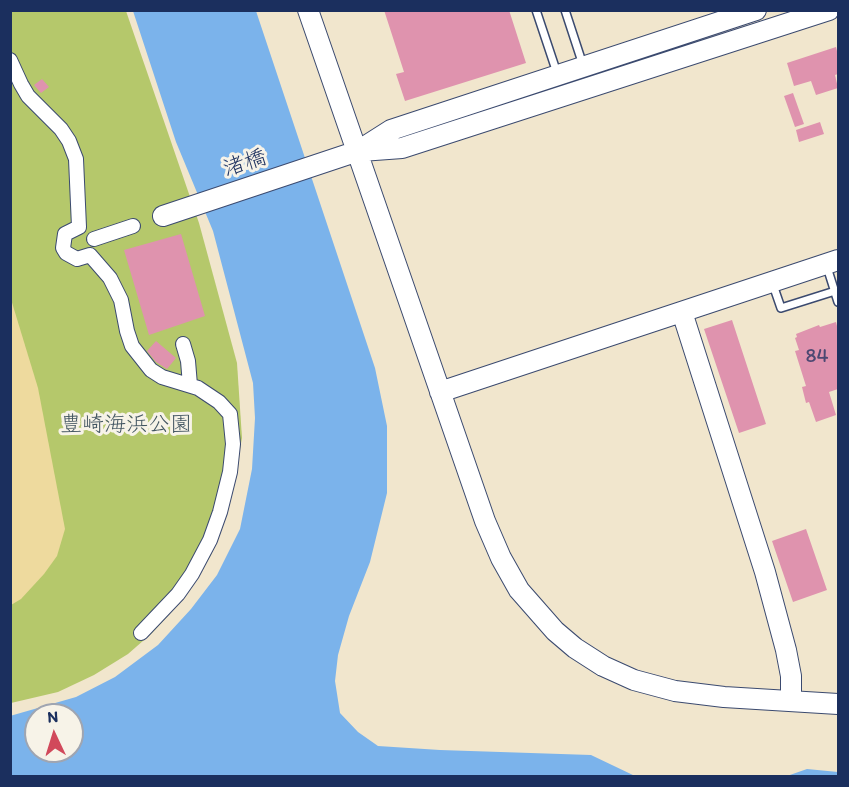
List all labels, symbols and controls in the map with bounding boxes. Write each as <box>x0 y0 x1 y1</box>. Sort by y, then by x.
street label: 渚橋 <box>220 145 270 183</box>
house number: 84 <box>806 345 828 369</box>
park label: 豊崎海浜公園 <box>60 412 192 438</box>
north arrow <box>24 703 84 763</box>
text: N <box>47 707 59 726</box>

